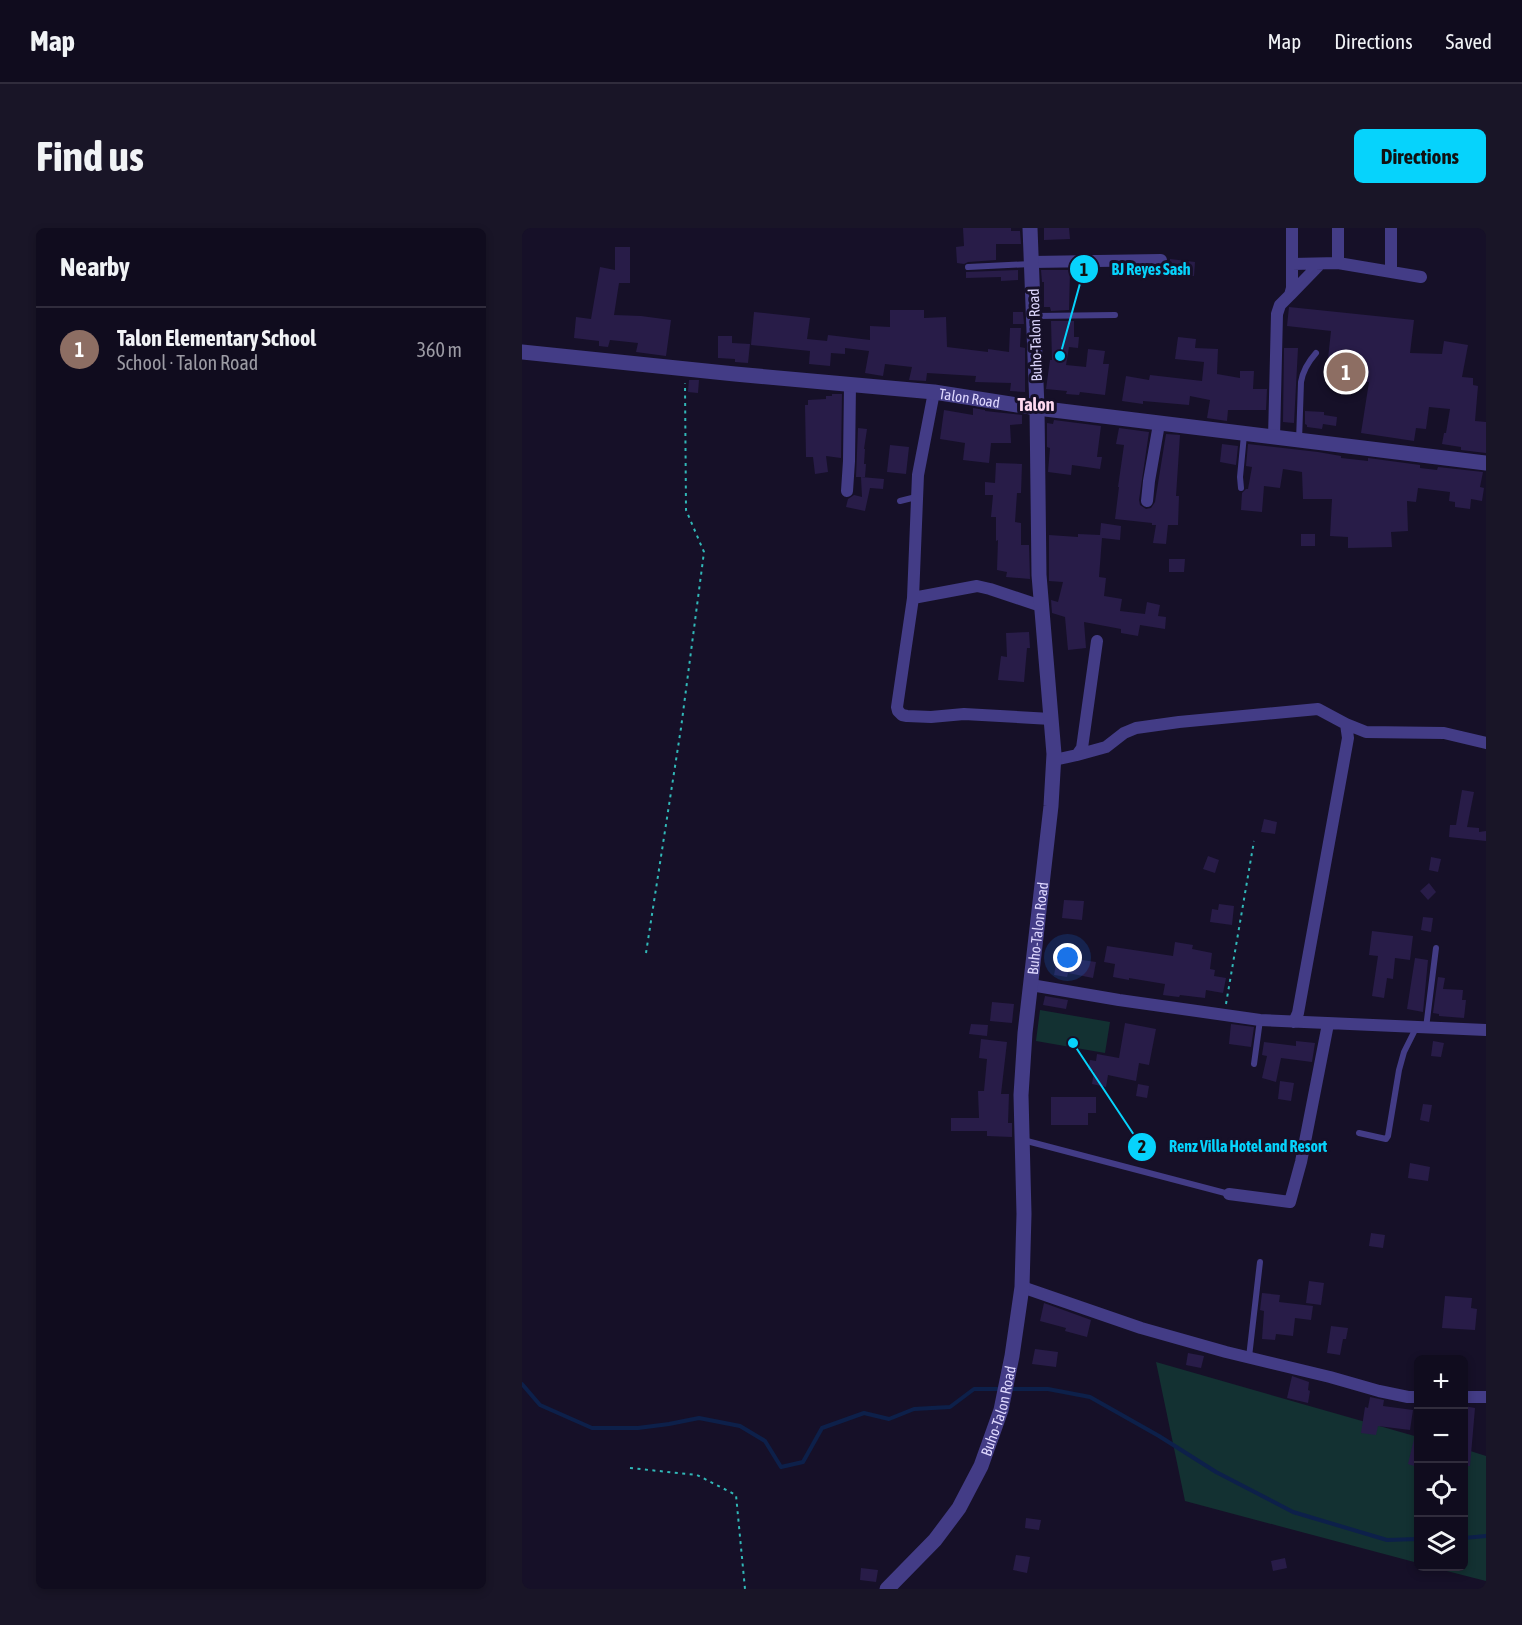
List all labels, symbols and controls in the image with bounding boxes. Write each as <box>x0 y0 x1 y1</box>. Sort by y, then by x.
text: Map <box>30 25 75 57</box>
text: Map <box>1267 29 1301 53</box>
text: Directions <box>1334 29 1413 53</box>
text: Saved <box>1446 29 1492 53</box>
button: Directions <box>1354 129 1486 183</box>
text: Find us <box>36 132 144 180</box>
text: Nearby <box>60 252 130 282</box>
callout: BJ Reyes Sash <box>1069 252 1202 286</box>
text: 1 <box>1080 259 1088 280</box>
text: BJ Reyes Sash <box>1111 260 1191 278</box>
street label: Buho-Talon Road <box>1025 288 1045 382</box>
text: Talon Elementary School <box>117 325 316 351</box>
text: 1 <box>75 338 84 361</box>
text: 360 m <box>417 338 462 361</box>
pin: 1 <box>1326 350 1366 394</box>
text: School · Talon Road <box>117 351 258 374</box>
street label: Talon Road <box>938 384 1001 411</box>
district label: Talon <box>1018 394 1055 415</box>
street label: Buho-Talon Road <box>1023 881 1051 975</box>
your location <box>1053 943 1082 972</box>
callout: Renz Villa Hotel and Resort <box>1127 1130 1339 1164</box>
text: 2 <box>1138 1136 1146 1157</box>
text: Renz Villa Hotel and Resort <box>1169 1137 1327 1155</box>
map controls <box>1414 1355 1468 1571</box>
button: + <box>1414 1355 1468 1409</box>
street label: Buho-Talon Road <box>977 1364 1018 1458</box>
button: − <box>1414 1409 1468 1463</box>
button: locate <box>1414 1463 1468 1517</box>
button: layers <box>1414 1517 1468 1571</box>

